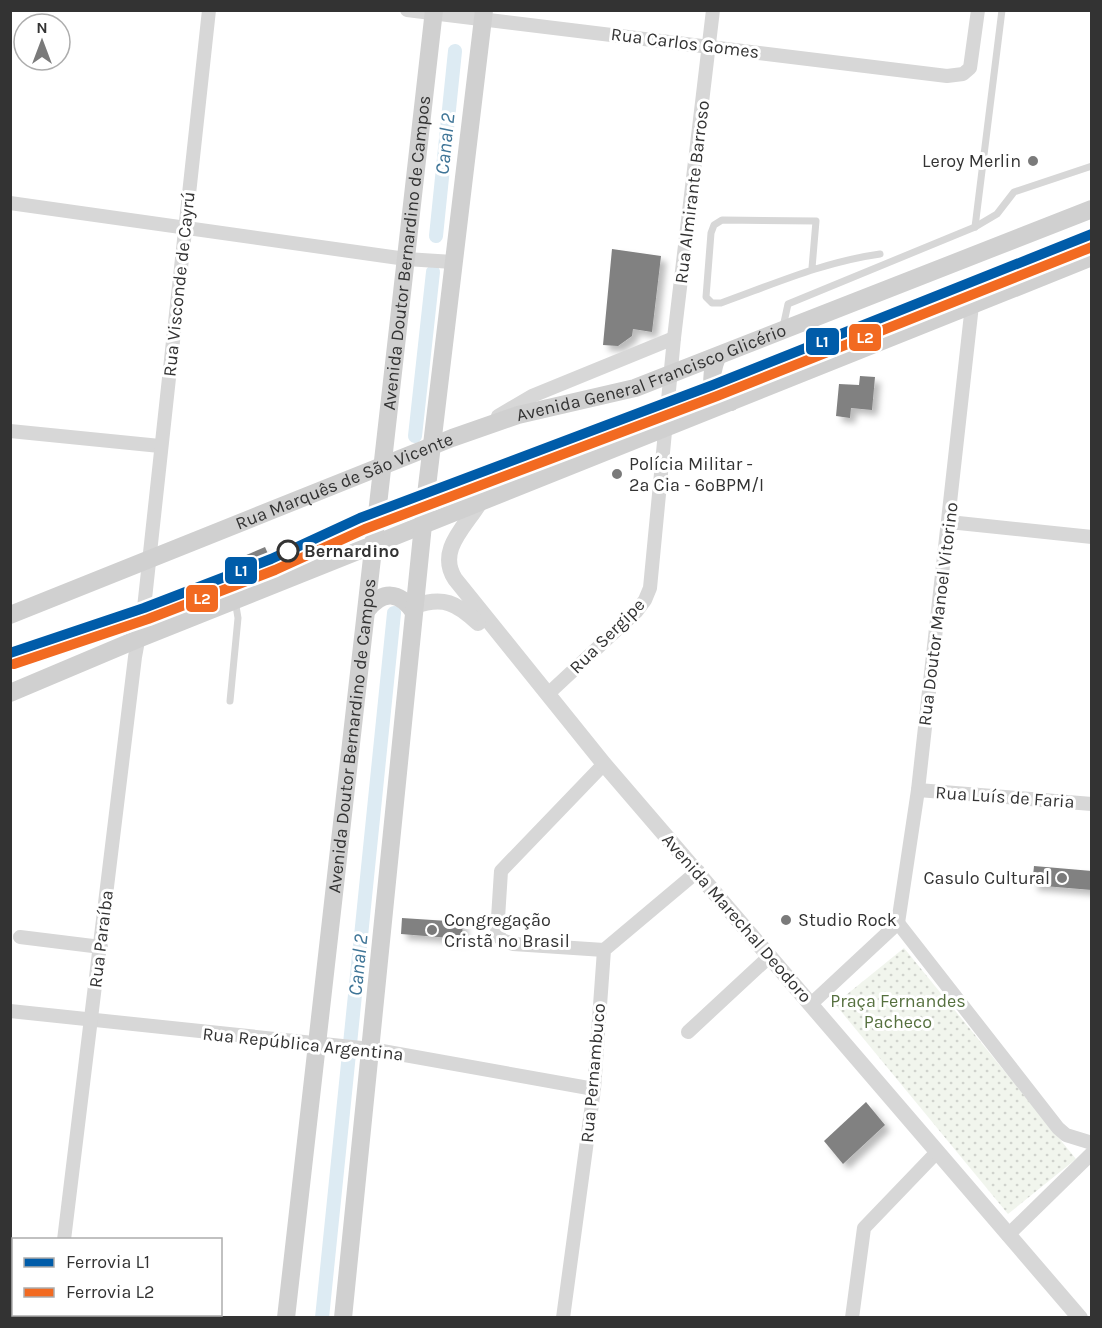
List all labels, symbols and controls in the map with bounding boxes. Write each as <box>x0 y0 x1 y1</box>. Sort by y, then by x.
north arrow <box>12 12 72 72</box>
text: N <box>36 18 48 37</box>
street label: Rua Carlos Gomes <box>610 23 760 63</box>
street label: Avenida Doutor Bernardino de Campos <box>378 94 435 411</box>
street label: Rua Almirante Barroso <box>670 99 714 285</box>
water label: Canal 2 <box>430 112 460 176</box>
place label: Leroy Merlin <box>922 150 1021 172</box>
marker: Leroy Merlin <box>1026 154 1040 168</box>
street label: Rua Visconde de Cayrú <box>158 190 200 378</box>
street label: Avenida General Francisco Glicério <box>514 319 789 426</box>
line badge: L2 <box>848 323 882 352</box>
line badge: L1 <box>805 327 840 356</box>
text: L2 <box>856 328 874 347</box>
text: L1 <box>815 332 829 351</box>
street label: Rua Marquês de São Vicente <box>232 428 456 535</box>
place label: Polícia Militar - 2ª Cia - 6ºBPM/I <box>629 453 764 496</box>
marker: Polícia Militar - 2ª Cia - 6ºBPM/I <box>610 467 624 481</box>
street label: Rua Doutor Manoel Vitorino <box>913 501 963 727</box>
marker: Bernardino <box>277 540 299 562</box>
place label: Bernardino <box>304 540 399 562</box>
line badge: L1 <box>224 556 258 585</box>
text: L1 <box>234 561 248 580</box>
street label: Avenida Doutor Bernardino de Campos <box>323 577 381 894</box>
line badge: L2 <box>185 584 219 613</box>
text: L2 <box>193 589 211 608</box>
street label: Rua Sergipe <box>565 594 649 678</box>
street label: Rua Luís de Faria <box>935 781 1075 813</box>
street label: Avenida Marechal Deodoro <box>657 829 817 1007</box>
place label: Casulo Cultural <box>923 867 1050 889</box>
marker: Casulo Cultural <box>1055 871 1069 885</box>
street label: Rua Paraíba <box>84 889 118 989</box>
place label: Congregação Cristã no Brasil <box>444 909 570 952</box>
place label: Studio Rock <box>798 909 897 931</box>
marker: Studio Rock <box>779 913 793 927</box>
marker: Congregação Cristã no Brasil <box>425 923 439 937</box>
water label: Canal 2 <box>343 933 373 997</box>
park label: Praça Fernandes Pacheco <box>830 990 966 1033</box>
street label: Rua Pernambuco <box>576 1002 610 1144</box>
street label: Rua República Argentina <box>201 1022 405 1066</box>
legend <box>12 1238 222 1316</box>
text: Ferrovia L1 <box>66 1251 150 1273</box>
text: Ferrovia L2 <box>66 1281 154 1303</box>

